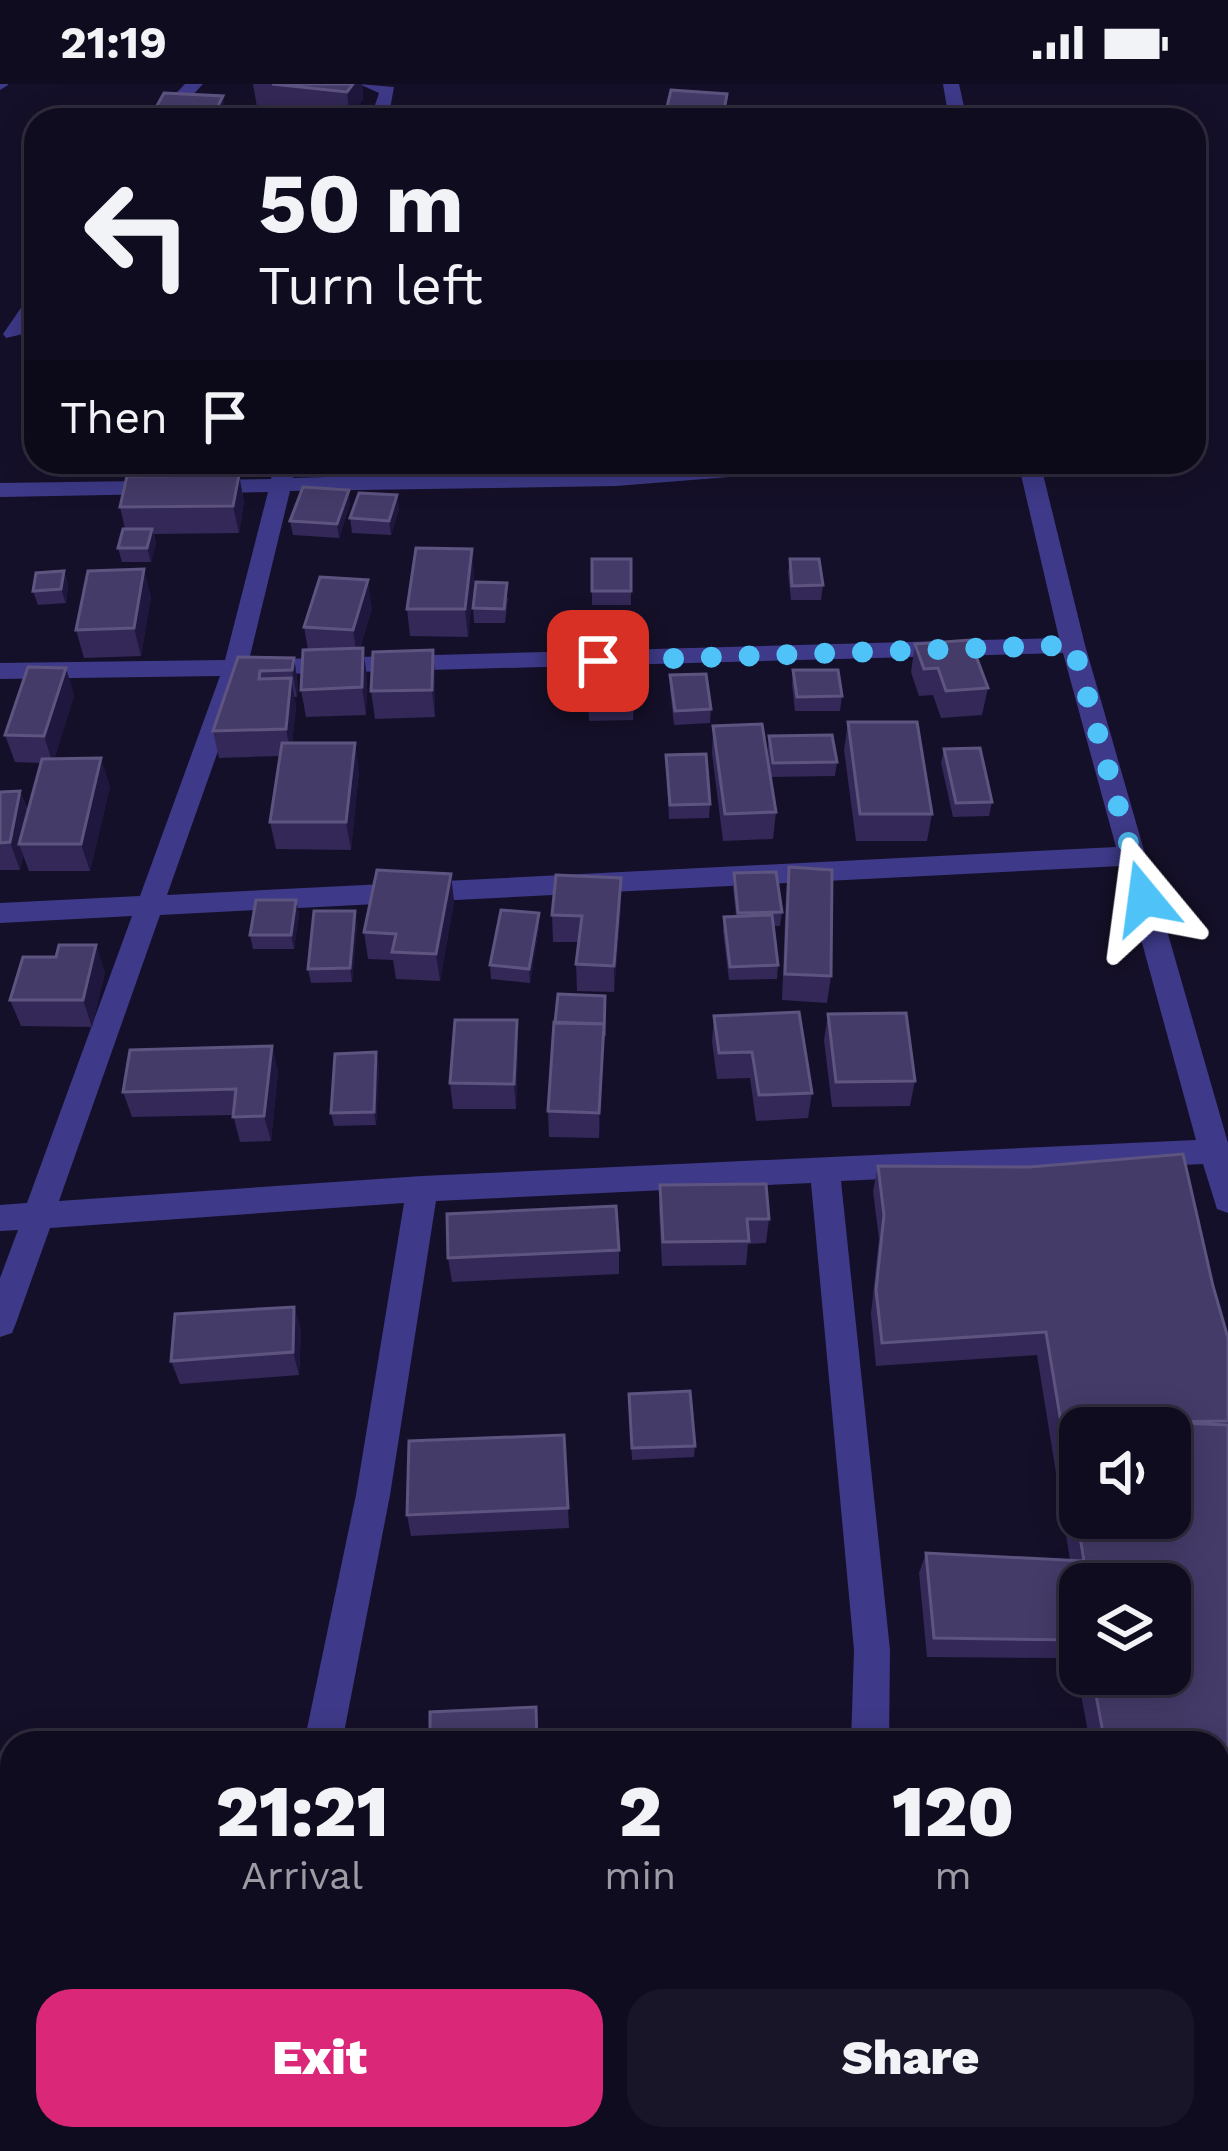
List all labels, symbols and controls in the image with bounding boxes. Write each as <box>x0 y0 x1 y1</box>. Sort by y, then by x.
text: 21:19 <box>60 16 167 69</box>
text: 50 m <box>258 154 464 252</box>
icon: left <box>60 156 216 312</box>
text: Turn left <box>258 254 483 317</box>
icon: arrive <box>192 384 258 450</box>
text: Then <box>60 391 168 444</box>
pin <box>547 610 649 712</box>
icon: arrive <box>565 628 631 694</box>
position arrow <box>1081 835 1207 961</box>
map controls <box>1059 1407 1191 1695</box>
button: sound <box>1059 1407 1191 1539</box>
button: layers <box>1059 1563 1191 1695</box>
text: 21:21 <box>216 1769 389 1853</box>
text: 2 <box>619 1769 662 1853</box>
text: 120 <box>892 1769 1014 1853</box>
text: Arrival <box>241 1853 363 1898</box>
text: min <box>604 1853 676 1898</box>
text: m <box>934 1853 972 1898</box>
button: Exit <box>36 1989 603 2127</box>
button: Share <box>627 1989 1194 2127</box>

